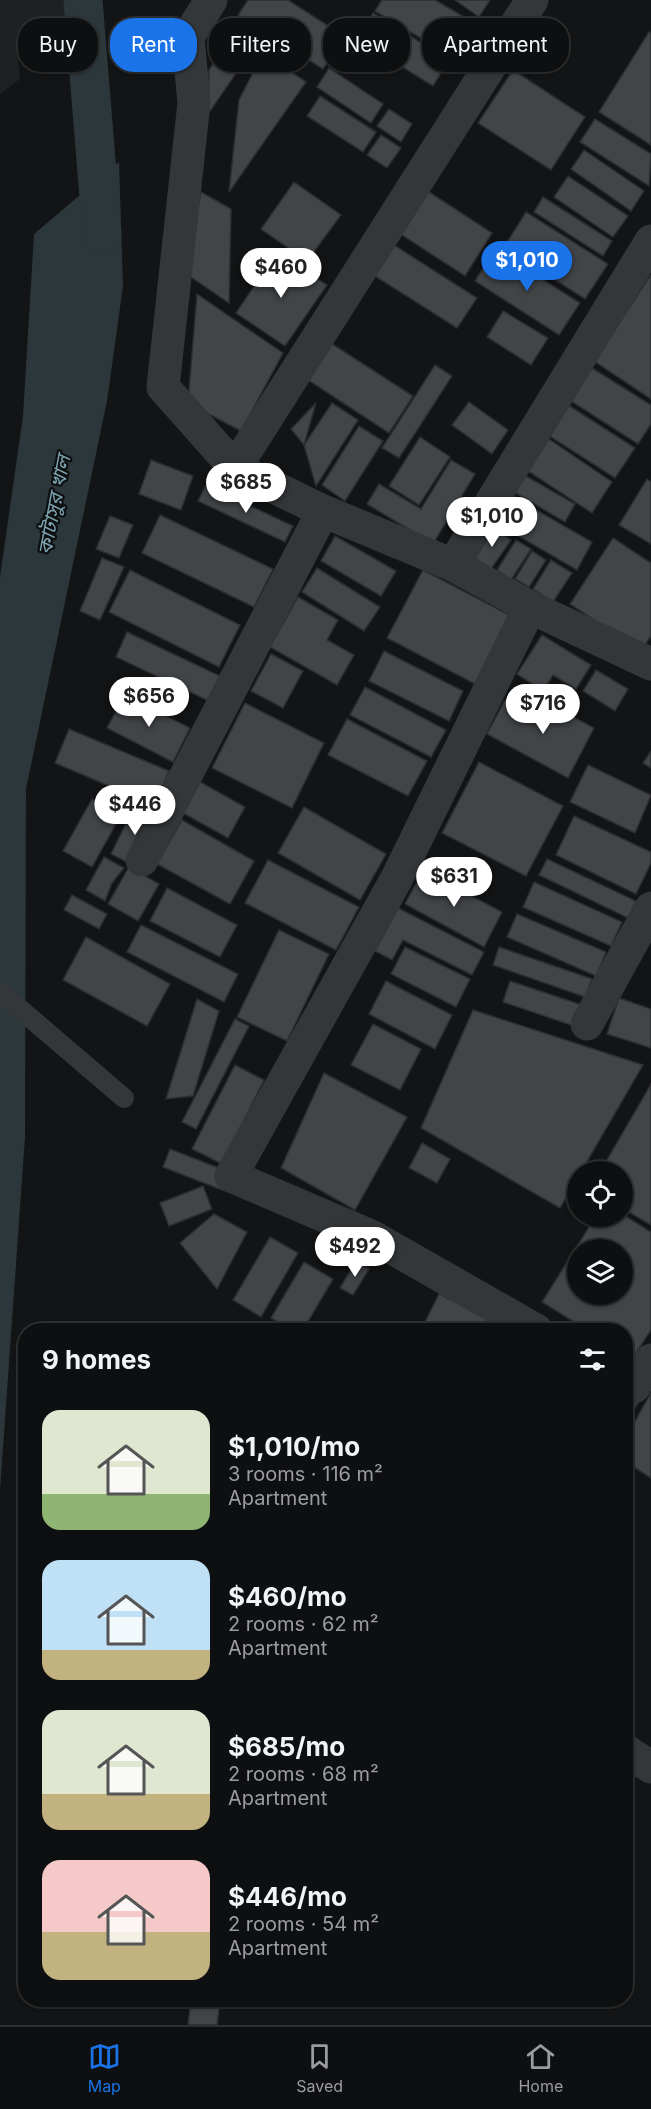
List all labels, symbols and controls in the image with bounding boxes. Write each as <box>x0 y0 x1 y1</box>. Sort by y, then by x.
chip: Buy <box>18 18 98 72</box>
chip: Rent <box>110 18 197 72</box>
chip: Filters <box>209 18 311 72</box>
chip: New <box>323 18 410 72</box>
chip: Apartment <box>422 18 569 72</box>
pin: $1,010 <box>478 241 576 292</box>
pin: $460 <box>245 248 317 299</box>
text: $1,010 <box>495 248 559 272</box>
text: $460 <box>254 255 308 279</box>
water label: কাটাসুর খাল <box>33 450 76 557</box>
pin: $685 <box>210 463 282 514</box>
text: $685 <box>220 470 272 494</box>
pin: $1,010 <box>443 497 541 548</box>
text: $1,010 <box>460 504 524 528</box>
pin: $656 <box>113 677 185 728</box>
text: $656 <box>123 684 175 708</box>
pin: $716 <box>507 684 579 735</box>
text: $716 <box>520 691 566 715</box>
pin: $446 <box>99 785 171 836</box>
text: $446 <box>108 792 162 816</box>
pin: $631 <box>418 857 490 908</box>
text: $631 <box>430 864 478 888</box>
map controls <box>567 1161 633 1305</box>
button: locate <box>567 1161 633 1227</box>
pin: $492 <box>319 1227 391 1278</box>
text: $492 <box>329 1234 381 1258</box>
button: layers <box>567 1239 633 1305</box>
icon: filters <box>576 1343 609 1376</box>
text: 9 homes <box>42 1344 151 1375</box>
text: $1,010/mo <box>228 1431 360 1462</box>
icon: home <box>90 1434 162 1506</box>
text: 3 rooms · 116 m² <box>228 1462 383 1486</box>
text: Apartment <box>228 1486 327 1510</box>
text: $460/mo <box>228 1581 347 1612</box>
icon: home <box>90 1584 162 1656</box>
text: 2 rooms · 62 m² <box>228 1612 379 1636</box>
text: Apartment <box>228 1636 327 1660</box>
text: $685/mo <box>228 1731 345 1762</box>
icon: home <box>90 1734 162 1806</box>
text: 2 rooms · 68 m² <box>228 1762 379 1786</box>
text: Apartment <box>228 1786 327 1810</box>
text: $446/mo <box>228 1881 347 1912</box>
icon: home <box>90 1884 162 1956</box>
text: 2 rooms · 54 m² <box>228 1912 379 1936</box>
text: Apartment <box>228 1936 327 1960</box>
tab: Map <box>88 2040 121 2096</box>
tab: Saved <box>296 2040 343 2096</box>
tab: Home <box>518 2040 563 2096</box>

